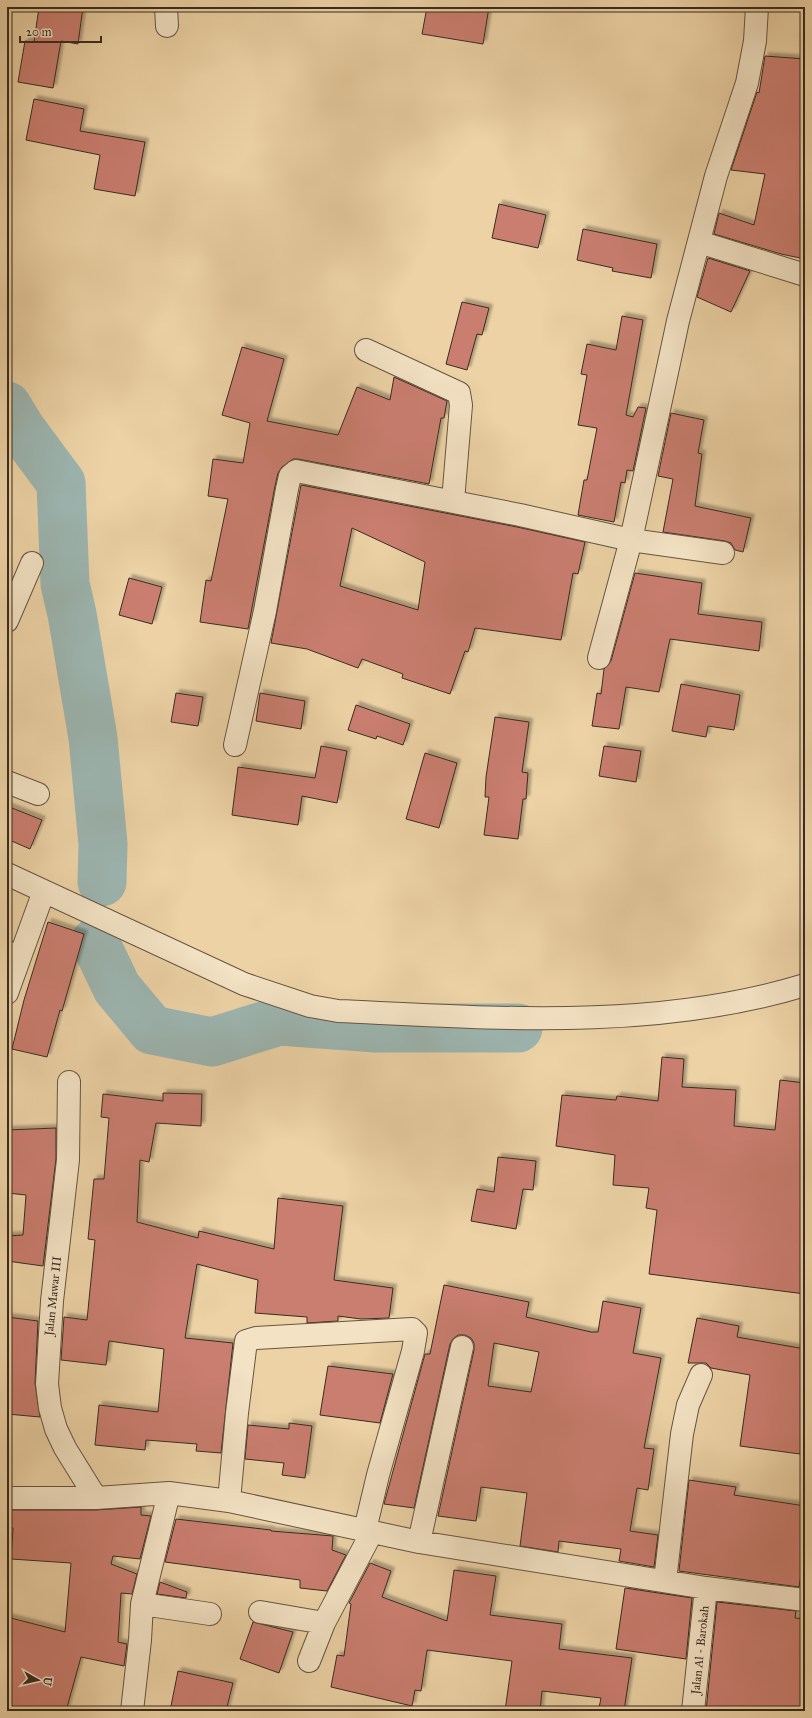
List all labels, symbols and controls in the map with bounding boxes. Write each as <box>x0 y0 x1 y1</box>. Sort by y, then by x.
scale bar <box>20 18 101 44</box>
text: 20 m <box>26 25 52 39</box>
street label: Jalan Mawar III <box>42 1256 65 1339</box>
street label: Jalan Al - Barokah <box>688 1605 713 1697</box>
north arrow <box>18 1660 58 1700</box>
text: U <box>40 1676 54 1687</box>

